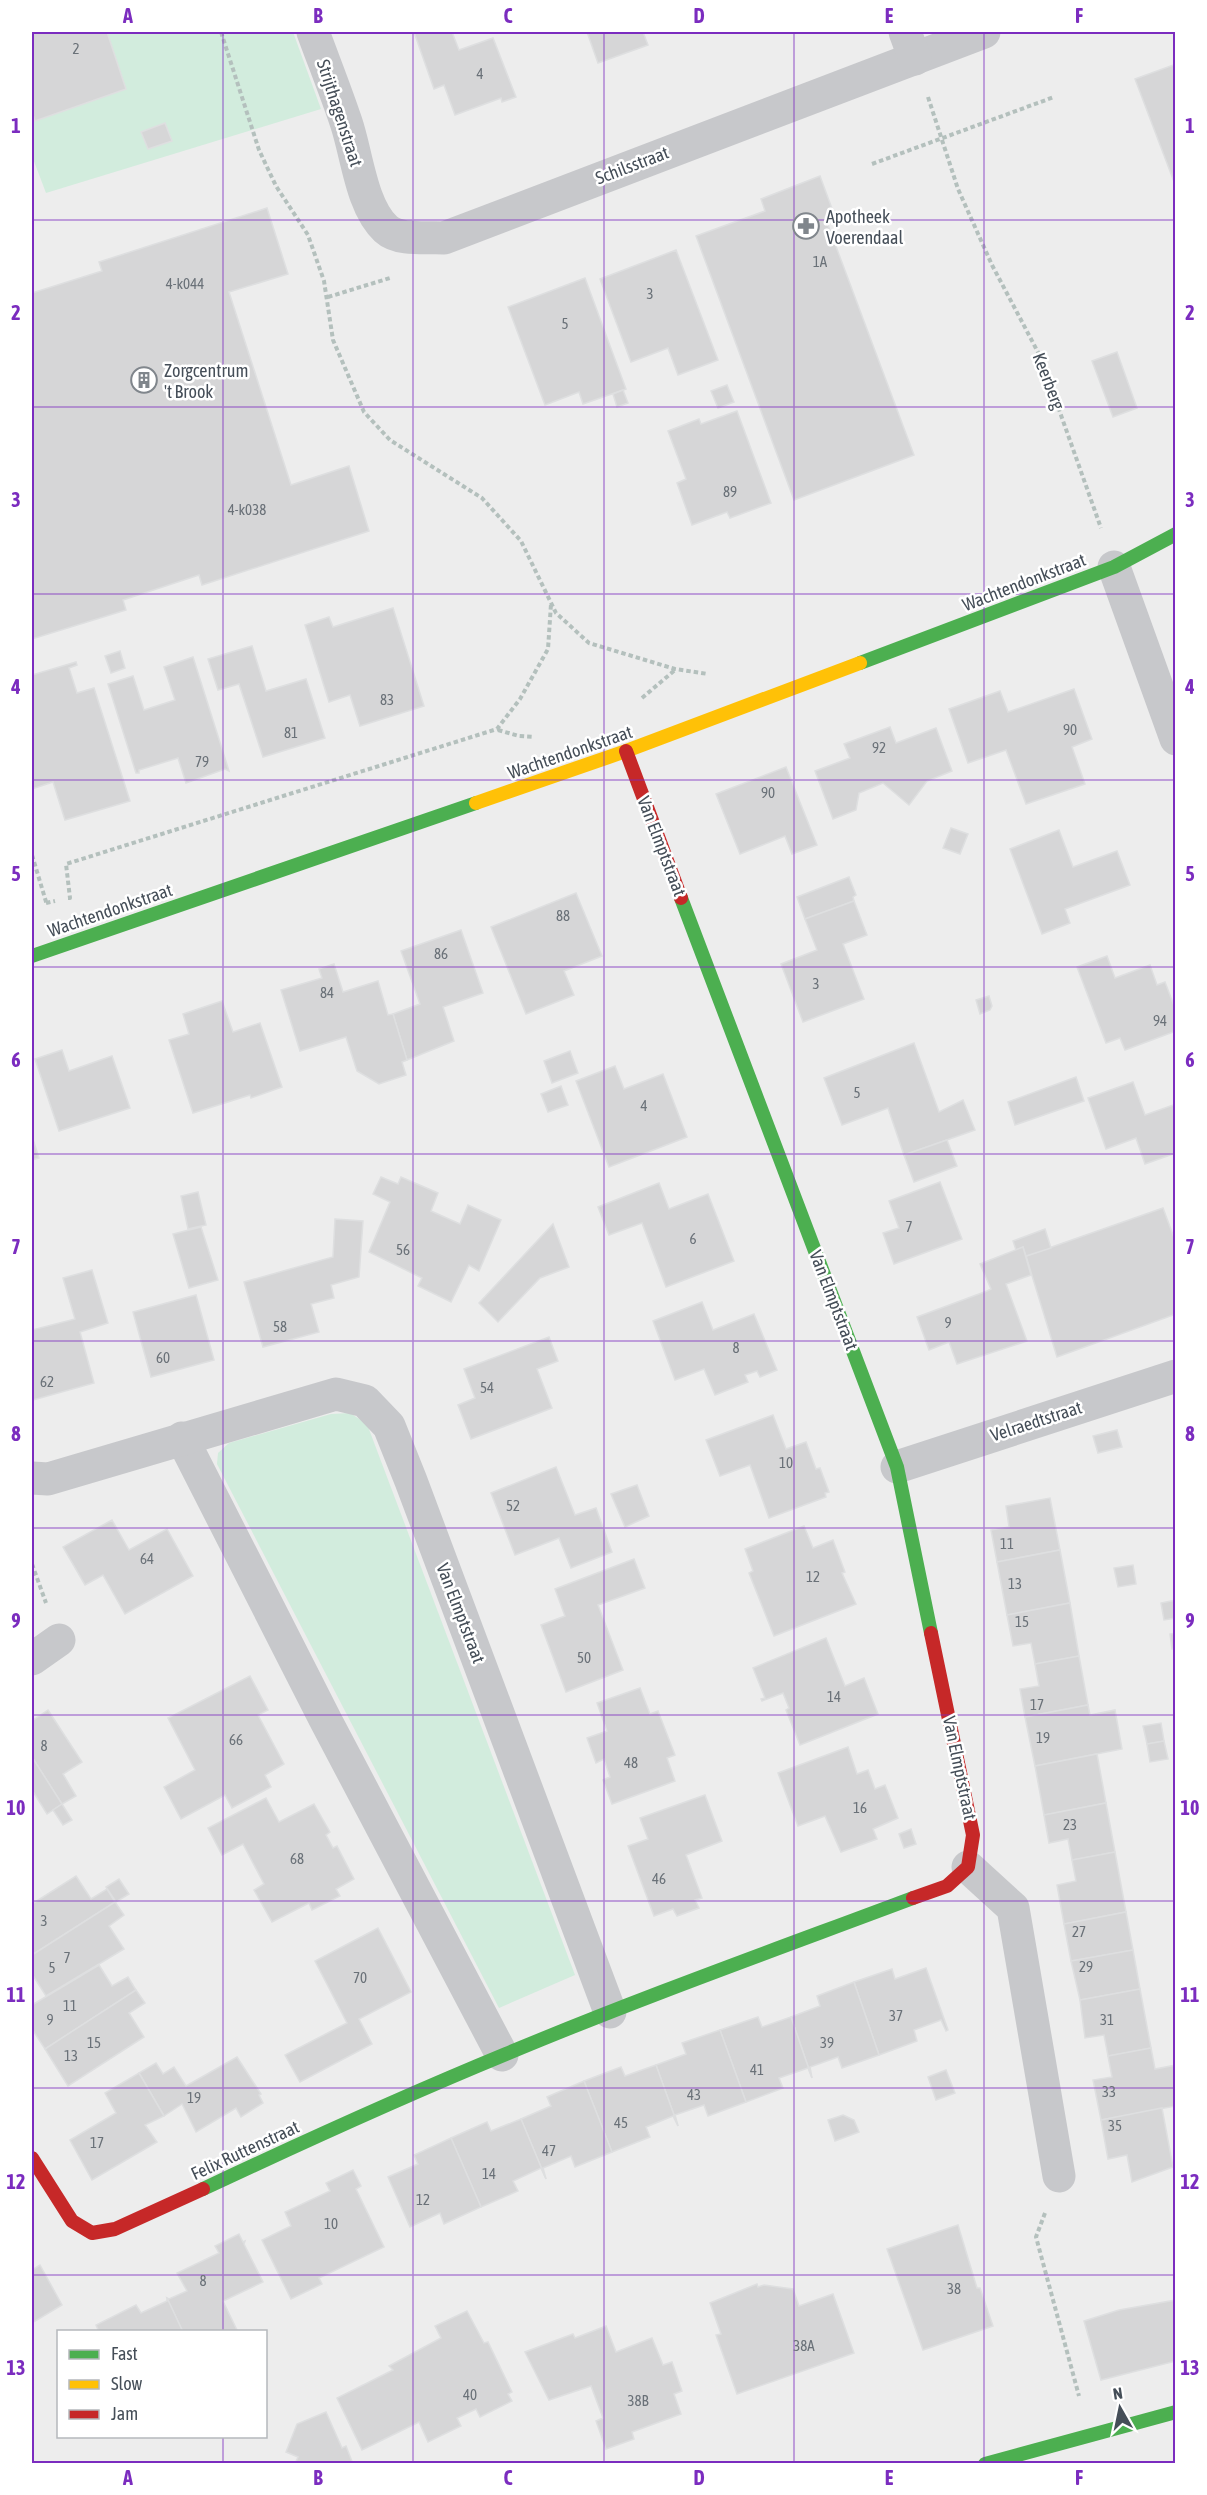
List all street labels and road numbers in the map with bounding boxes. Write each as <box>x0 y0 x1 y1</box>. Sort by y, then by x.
street label: Strijthagenstraat <box>313 57 367 169</box>
street label: Schilsstraat <box>592 141 672 189</box>
street label: Keerberg <box>1029 350 1070 413</box>
street label: Wachtendonkstraat <box>959 549 1089 615</box>
street label: Wachtendonkstraat <box>505 721 635 783</box>
street label: Van Elmptstraat <box>633 793 691 899</box>
street label: Wachtendonkstraat <box>45 879 175 941</box>
street label: Van Elmptstraat <box>805 1247 863 1353</box>
street label: Velraedtstraat <box>988 1396 1084 1446</box>
street label: Van Elmptstraat <box>432 1560 490 1666</box>
street label: Van Elmptstraat <box>939 1714 981 1822</box>
street label: Felix Ruttenstraat <box>188 2116 302 2184</box>

